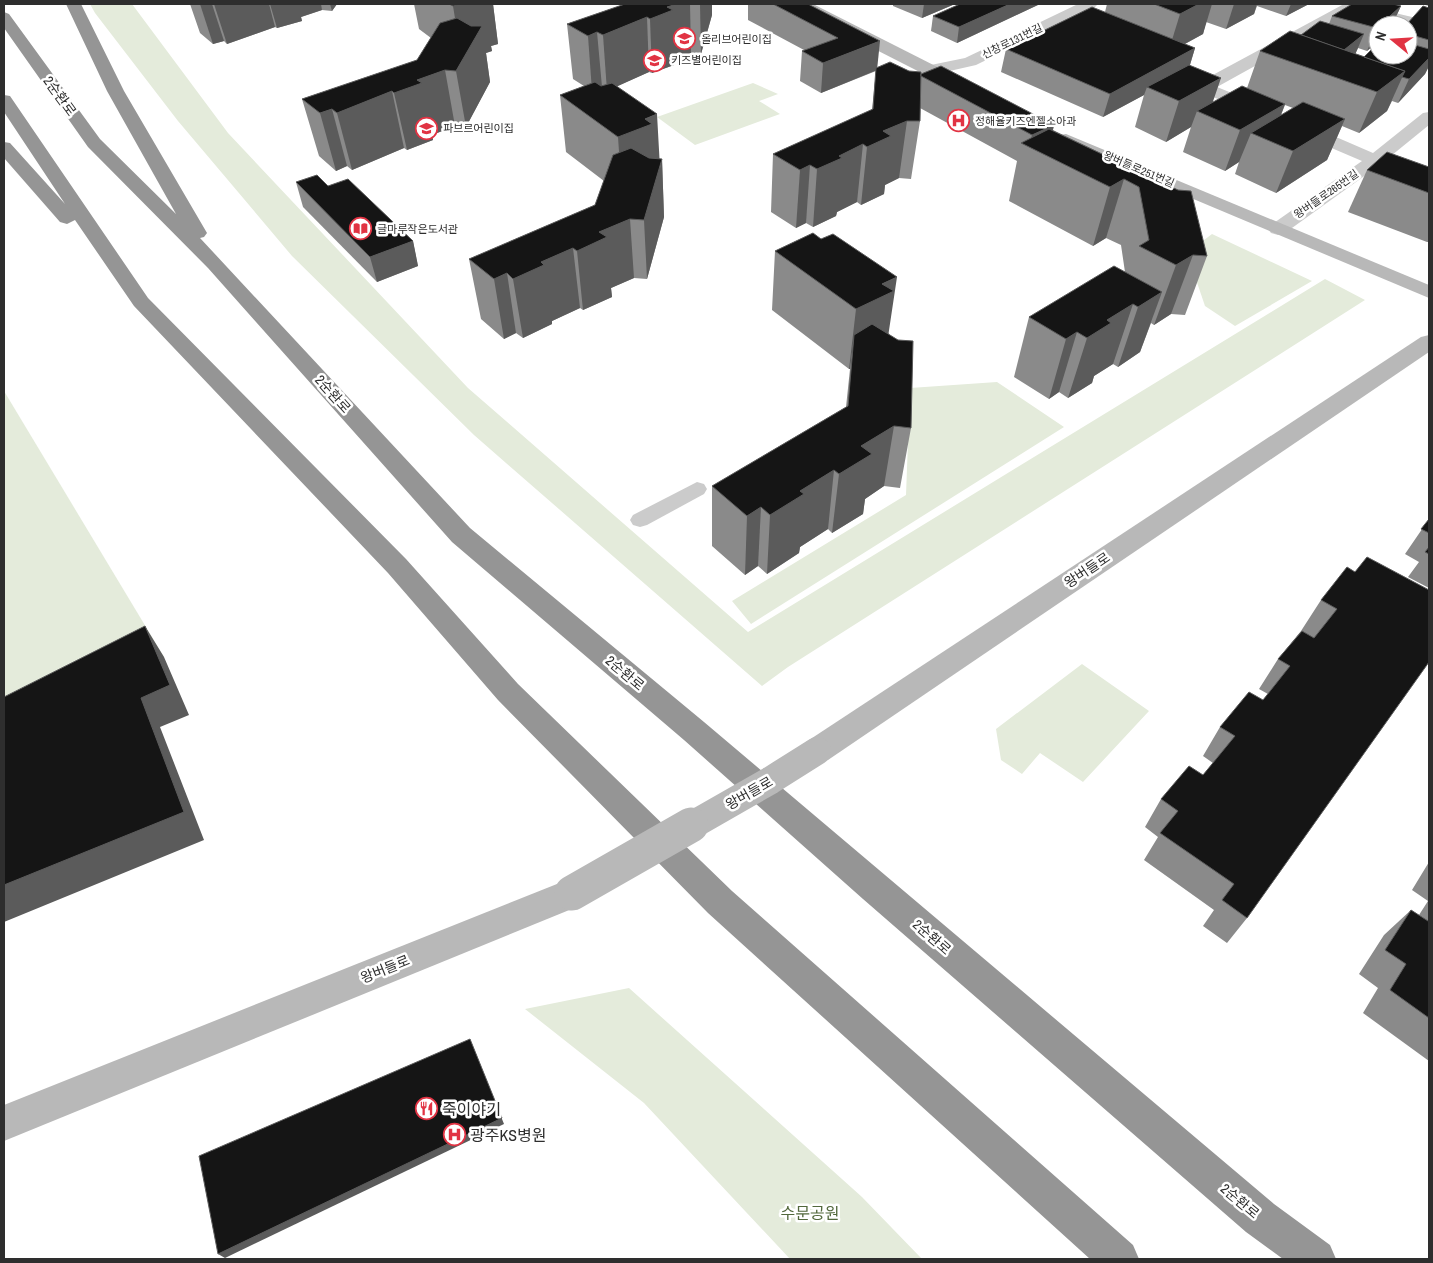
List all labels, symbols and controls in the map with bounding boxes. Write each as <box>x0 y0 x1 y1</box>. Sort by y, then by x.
north arrow <box>1368 15 1418 65</box>
street label: 신창로131번길 <box>979 20 1045 62</box>
school or university icon: 올리브어린이집 <box>673 27 697 51</box>
text: N <box>1371 29 1390 43</box>
place label: 올리브어린이집 <box>701 32 772 46</box>
school or university icon: 키즈별어린이집 <box>643 48 667 72</box>
place label: 키즈별어린이집 <box>671 53 742 67</box>
street label: 2순환로 <box>39 72 81 120</box>
hospital icon: 정해율키즈엔젤소아과 <box>947 109 971 133</box>
place label: 정해율키즈엔젤소아과 <box>975 114 1076 128</box>
school or university icon: 파브르어린이집 <box>415 116 439 140</box>
place label: 파브르어린이집 <box>443 121 514 135</box>
street label: 왕버들로251번길 <box>1101 148 1177 190</box>
street label: 왕버들로265번길 <box>1291 167 1361 221</box>
library icon: 글마루작은도서관 <box>349 217 373 241</box>
place label: 글마루작은도서관 <box>377 222 458 236</box>
street label: 2순환로 <box>311 371 355 417</box>
street label: 왕버들로 <box>1061 548 1113 592</box>
street label: 2순환로 <box>602 652 648 694</box>
street label: 왕버들로 <box>722 772 776 814</box>
street label: 2순환로 <box>909 915 955 959</box>
street label: 왕버들로 <box>358 951 412 987</box>
restaurant icon: 죽이야기 <box>414 1097 438 1121</box>
place label: 죽이야기 <box>442 1098 501 1120</box>
hospital icon: 광주KS병원 <box>442 1123 466 1147</box>
place label: 광주KS병원 <box>470 1124 546 1146</box>
street label: 2순환로 <box>1217 1180 1263 1222</box>
park label: 수문공원 <box>781 1202 839 1224</box>

